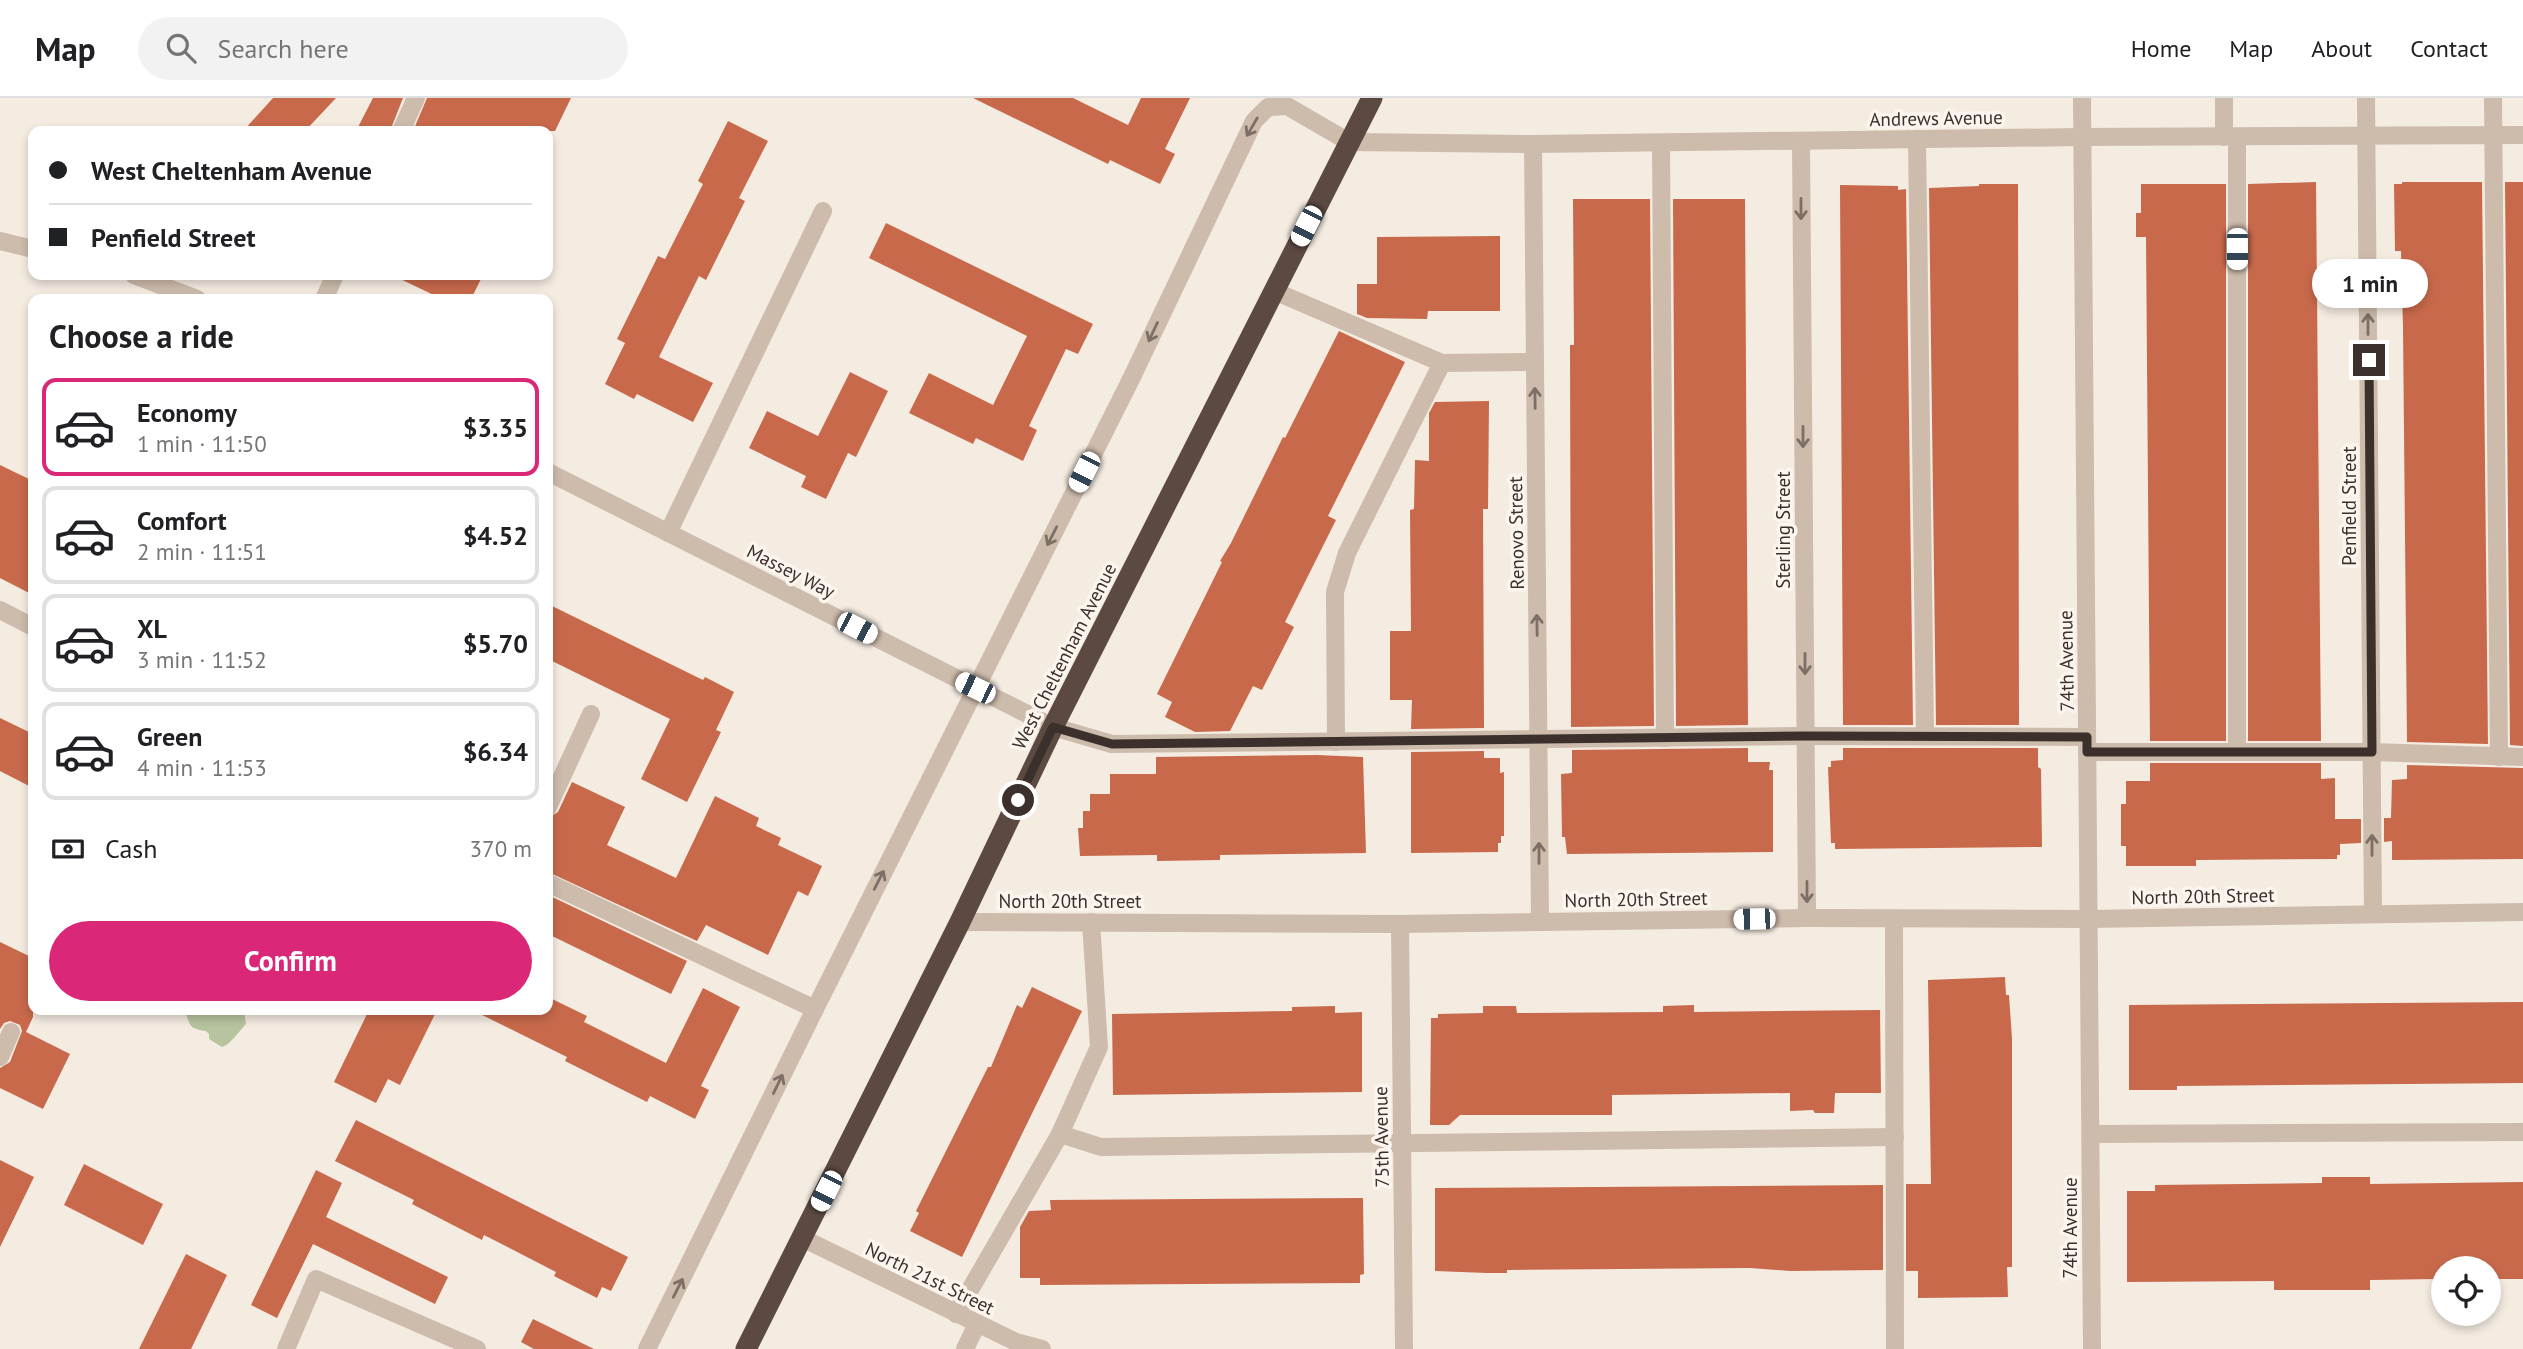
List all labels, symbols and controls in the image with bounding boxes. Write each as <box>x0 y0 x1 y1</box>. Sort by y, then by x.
search box <box>138 17 628 80</box>
text: Map <box>35 27 96 70</box>
icon: search <box>162 29 200 67</box>
text: Search here <box>218 32 349 65</box>
text: Home <box>2131 33 2191 64</box>
text: Map <box>2229 33 2273 64</box>
text: About <box>2311 33 2372 64</box>
text: Contact <box>2410 33 2488 64</box>
street label: Andrews Avenue <box>1869 105 2003 131</box>
one-way arrow <box>1245 117 1259 137</box>
text: West Cheltenham Avenue <box>91 154 372 187</box>
one-way arrow <box>1794 198 1808 221</box>
car <box>1288 203 1325 249</box>
text: Penfield Street <box>91 221 255 254</box>
car <box>2227 228 2248 270</box>
callout: 1 min <box>2311 258 2427 308</box>
text: 1 min <box>2342 269 2398 298</box>
one-way arrow <box>2361 313 2375 336</box>
text: Choose a ride <box>49 315 234 357</box>
one-way arrow <box>1146 321 1160 342</box>
route end <box>2353 344 2385 376</box>
one-way arrow <box>1528 387 1542 410</box>
icon: car <box>53 396 116 459</box>
text: Economy <box>137 396 237 429</box>
text: $3.35 <box>463 411 528 444</box>
one-way arrow <box>1796 425 1810 448</box>
text: 1 min · 11:50 <box>137 429 267 458</box>
street label: Penfield Street <box>2337 446 2361 566</box>
car <box>1066 449 1103 495</box>
street label: Sterling Street <box>1771 471 1795 589</box>
street label: Renovo Street <box>1503 476 1529 590</box>
icon: car <box>53 504 116 567</box>
text: Comfort <box>137 504 227 537</box>
text: $4.52 <box>463 519 528 552</box>
one-way arrow <box>1045 525 1059 546</box>
text: 2 min · 11:51 <box>137 537 267 566</box>
street label: Massey Way <box>743 539 839 604</box>
street label: West Cheltenham Avenue <box>1007 559 1121 753</box>
car <box>834 609 881 647</box>
street label: 74th Avenue <box>2053 610 2079 712</box>
icon: car <box>53 612 116 675</box>
text: XL <box>137 612 167 645</box>
one-way arrow <box>1531 614 1544 637</box>
text: $5.70 <box>463 627 528 660</box>
text: 3 min · 11:52 <box>137 645 267 674</box>
one-way arrow <box>1798 653 1812 676</box>
car <box>952 669 999 707</box>
icon: car <box>53 720 116 783</box>
text: Green <box>137 720 202 753</box>
text: $6.34 <box>463 735 528 768</box>
text: 4 min · 11:53 <box>137 753 267 782</box>
route start <box>1002 784 1034 816</box>
icon: cash <box>49 830 87 868</box>
text: Cash <box>105 832 157 865</box>
text: 370 m <box>470 834 532 863</box>
one-way arrow <box>2365 834 2379 857</box>
one-way arrow <box>1532 842 1546 865</box>
one-way arrow <box>873 870 887 891</box>
one-way arrow <box>1800 880 1814 903</box>
street label: North 20th Street <box>2131 883 2275 909</box>
street label: North 20th Street <box>1564 886 1708 912</box>
street label: North 20th Street <box>998 889 1142 913</box>
car <box>1733 908 1776 930</box>
button: Confirm <box>49 921 532 1001</box>
one-way arrow <box>772 1074 785 1095</box>
street label: 75th Avenue <box>1368 1086 1394 1188</box>
car <box>808 1168 845 1214</box>
street label: 74th Avenue <box>2058 1177 2082 1279</box>
street label: North 21st Street <box>862 1236 999 1320</box>
map controls <box>2431 1256 2501 1326</box>
button: locate <box>2431 1256 2501 1326</box>
one-way arrow <box>671 1278 685 1299</box>

